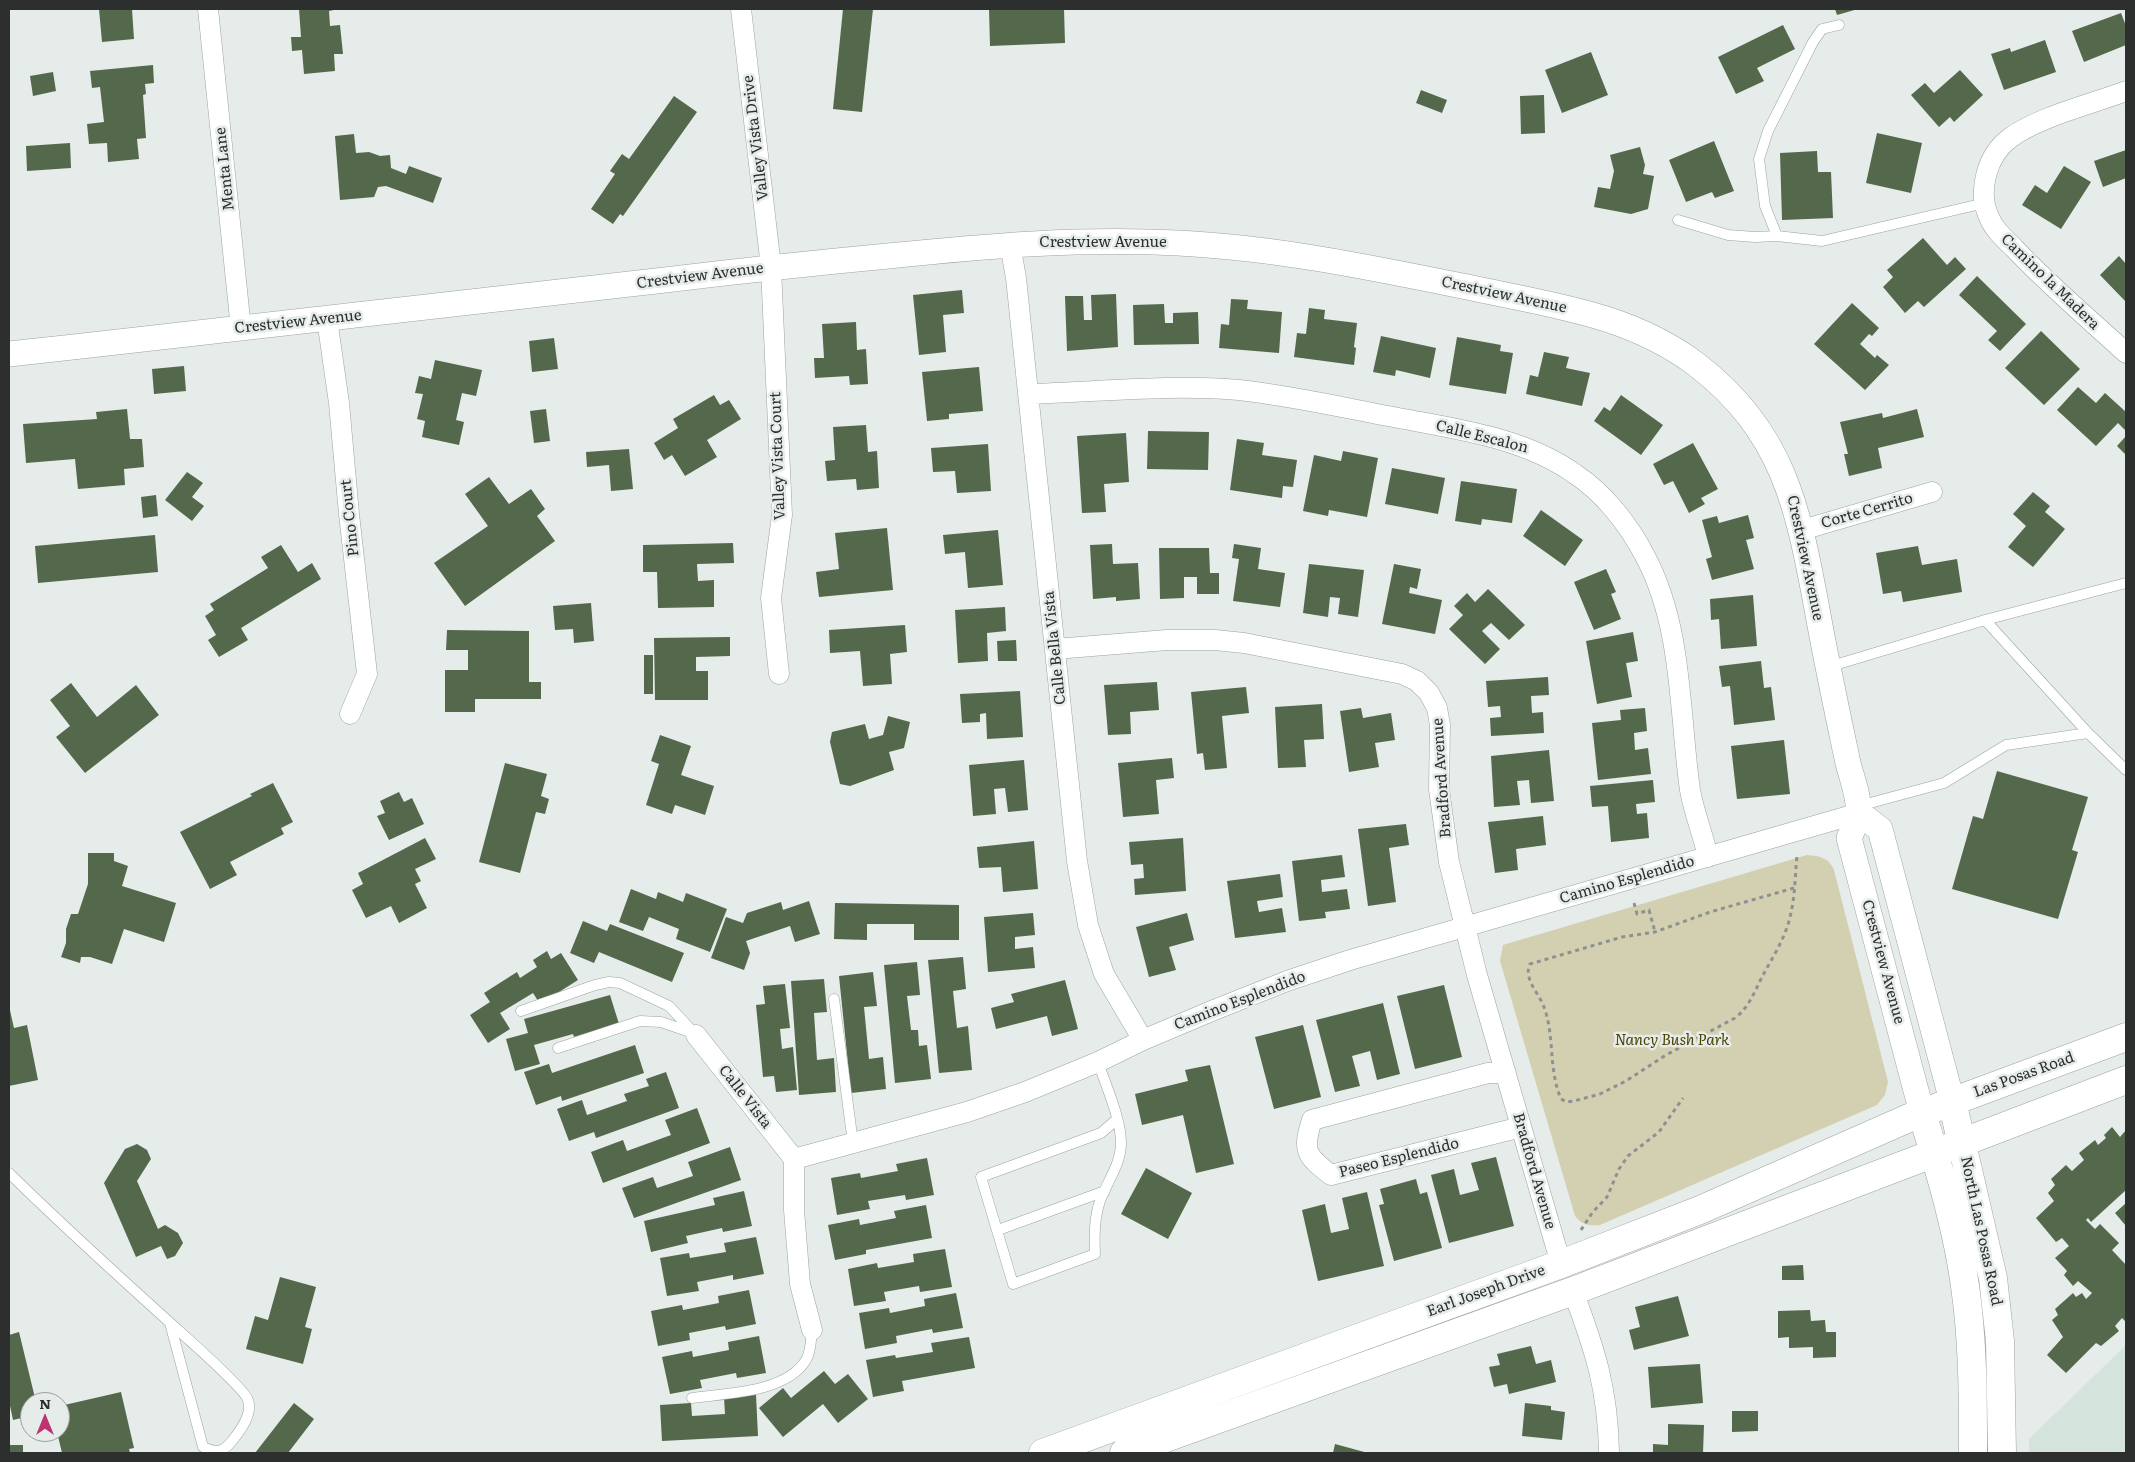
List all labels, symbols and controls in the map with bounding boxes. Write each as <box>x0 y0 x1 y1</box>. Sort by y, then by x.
street label: Valley Vista Drive <box>739 74 773 202</box>
street label: Menta Lane <box>212 126 238 212</box>
street label: Camino la Madera <box>1997 230 2103 334</box>
street label: Crestview Avenue <box>1039 234 1167 252</box>
street label: Crestview Avenue <box>636 259 764 293</box>
street label: Crestview Avenue <box>1440 273 1568 317</box>
street label: Crestview Avenue <box>234 306 362 338</box>
street label: Valley Vista Court <box>767 391 789 521</box>
street label: Calle Escalon <box>1434 417 1530 457</box>
street label: Pino Court <box>337 479 363 557</box>
street label: Corte Cerrito <box>1819 489 1915 533</box>
street label: Crestview Avenue <box>1783 494 1827 622</box>
street label: Calle Bella Vista <box>1040 590 1070 706</box>
street label: Bradford Avenue <box>1429 717 1455 839</box>
street label: Camino Esplendido <box>1558 852 1696 908</box>
street label: Crestview Avenue <box>1858 898 1908 1026</box>
street label: Camino Esplendido <box>1172 968 1308 1034</box>
park label: Nancy Bush Park <box>1615 1032 1729 1050</box>
street label: Las Posas Road <box>1971 1048 2077 1102</box>
street label: Calle Vista <box>715 1062 775 1132</box>
street label: Bradford Avenue <box>1509 1111 1559 1231</box>
street label: Paseo Esplendido <box>1337 1134 1461 1182</box>
street label: North Las Posas Road <box>1956 1155 2006 1307</box>
street label: Earl Joseph Drive <box>1424 1261 1548 1321</box>
north arrow <box>20 1392 70 1442</box>
text: N <box>39 1393 51 1413</box>

